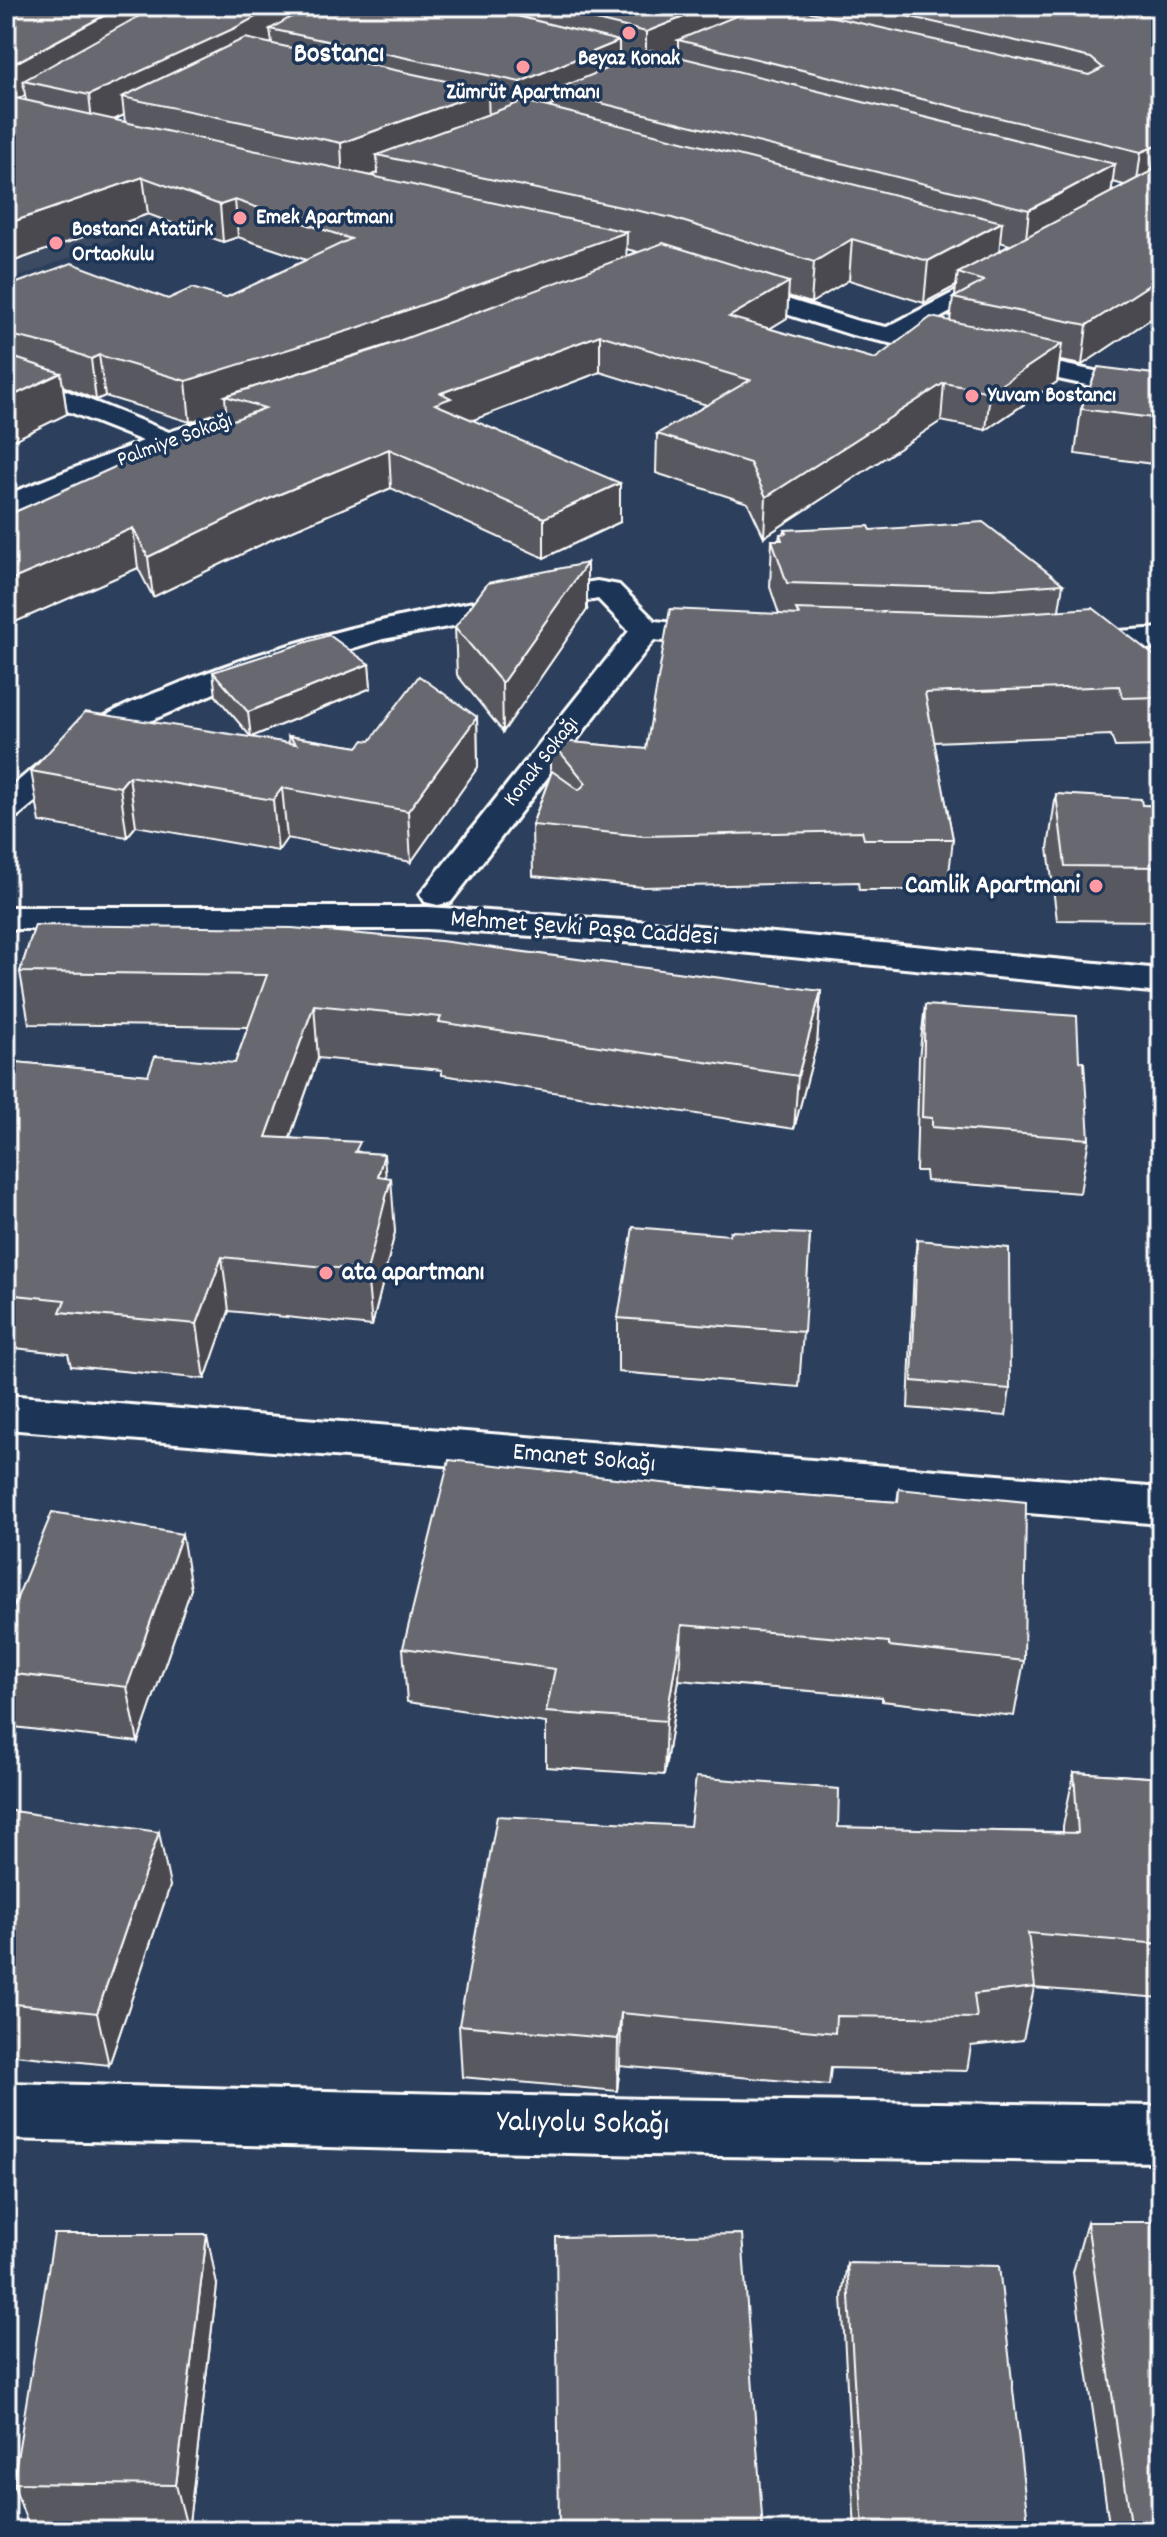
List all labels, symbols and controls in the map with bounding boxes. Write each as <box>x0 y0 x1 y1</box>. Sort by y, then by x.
marker: Beyaz Konak <box>620 24 638 42</box>
district label: Bostancı <box>294 36 384 76</box>
place label: Beyaz Konak <box>578 44 680 75</box>
marker: Zümrüt Apartmanı <box>514 58 532 76</box>
place label: Zümrüt Apartmanı <box>446 78 600 109</box>
place label: Emek Apartmanı <box>256 203 393 234</box>
marker: Emek Apartmanı <box>231 209 249 227</box>
place label: Bostancı Atatürk Ortaokulu <box>72 215 213 271</box>
marker: Bostancı Atatürk Ortaokulu <box>47 234 65 252</box>
place label: Yuvam Bostancı <box>987 381 1116 412</box>
marker: Yuvam Bostancı <box>963 387 981 405</box>
street label: Palmiye Sokağı <box>113 406 237 476</box>
street label: Konak Sokağı <box>497 710 587 814</box>
place label: Camlik Apartmani <box>905 868 1080 905</box>
marker: Camlik Apartmani <box>1087 877 1105 895</box>
street label: Mehmet Şevki Paşa Caddesi <box>449 901 719 957</box>
place label: ata apartmanı <box>342 1255 484 1292</box>
marker: ata apartmanı <box>317 1264 335 1282</box>
street label: Emanet Sokağı <box>511 1434 657 1484</box>
street label: Yalıyolu Sokağı <box>496 2100 670 2150</box>

